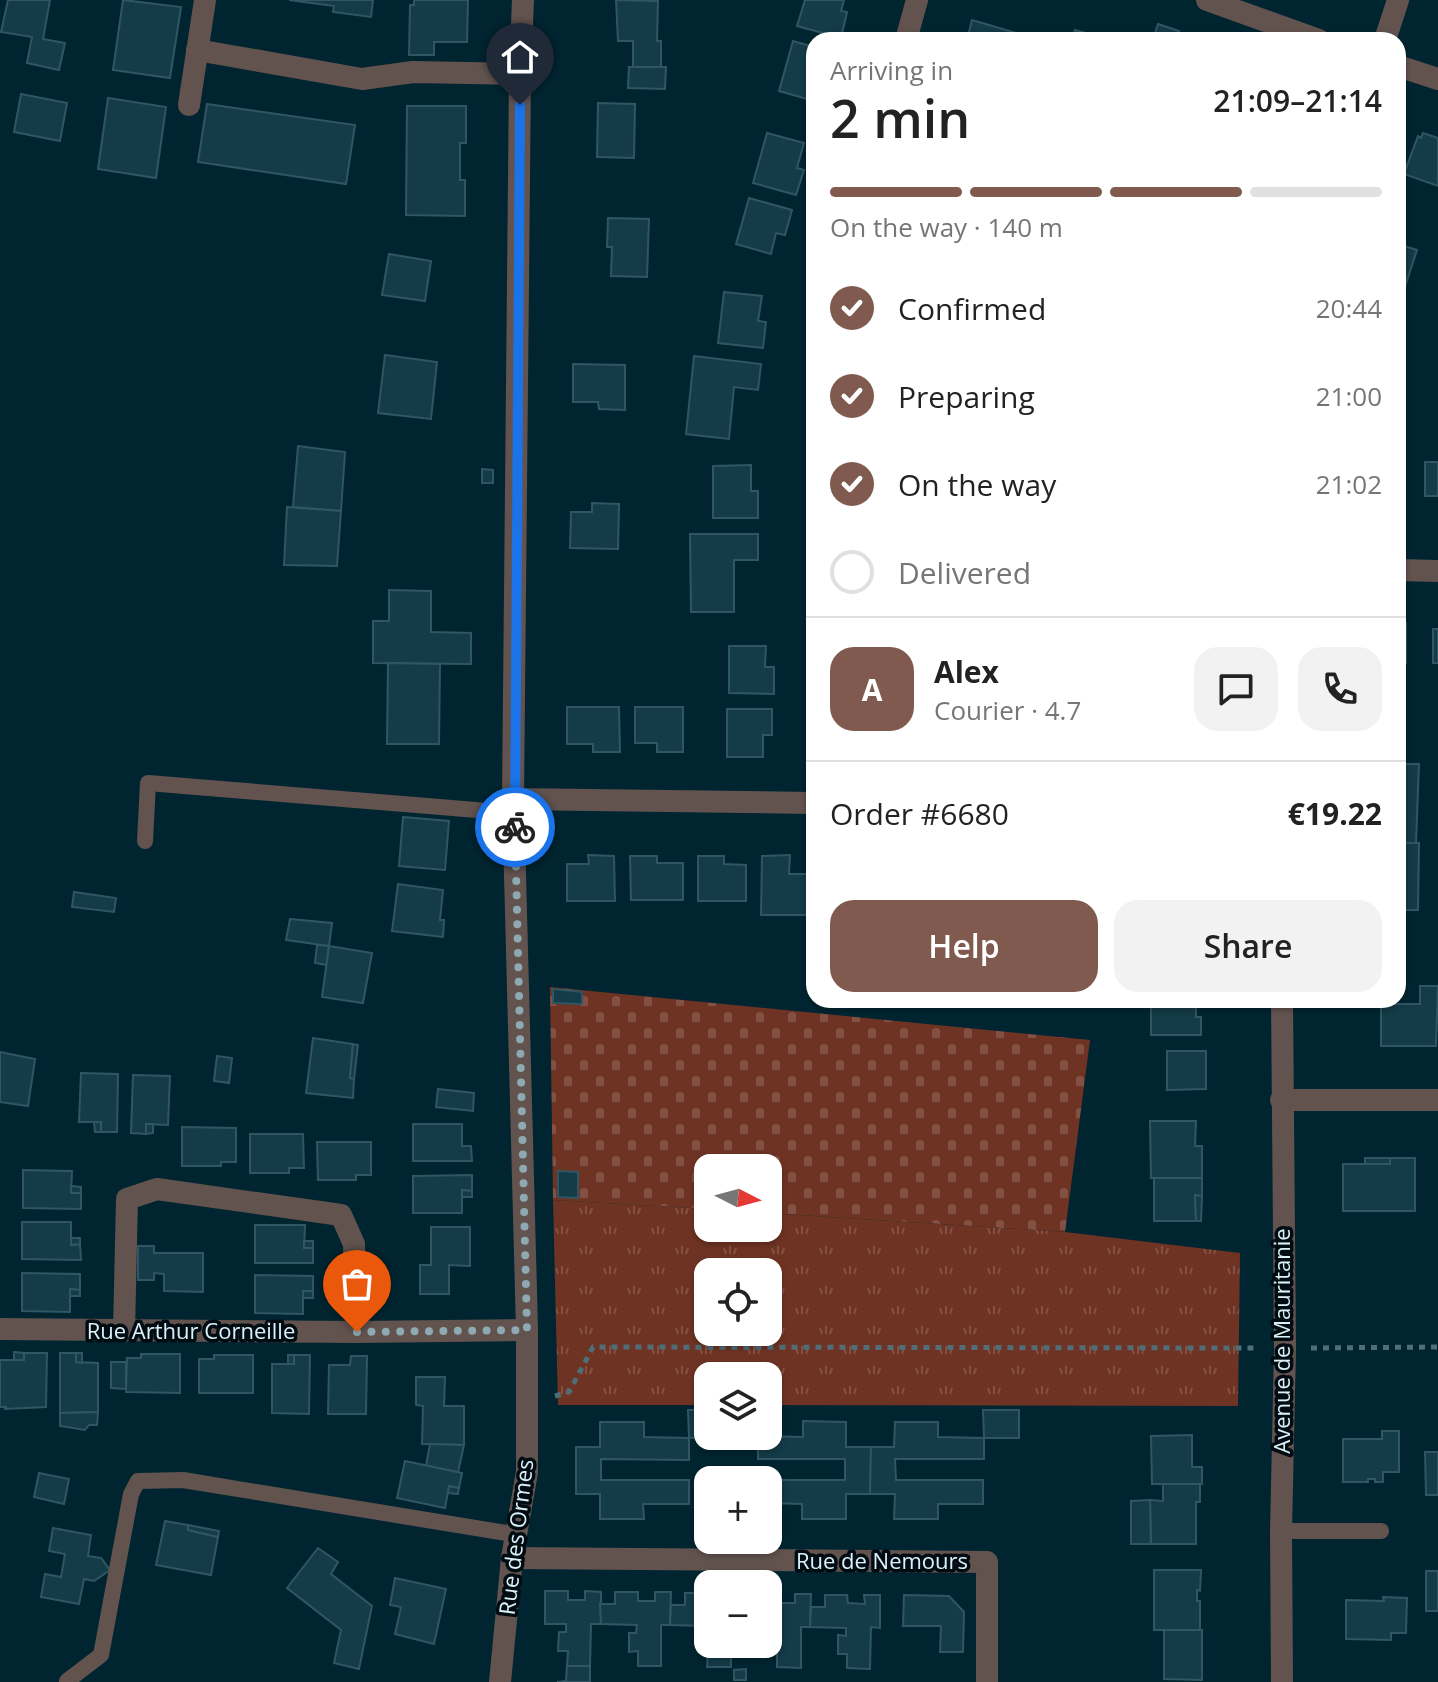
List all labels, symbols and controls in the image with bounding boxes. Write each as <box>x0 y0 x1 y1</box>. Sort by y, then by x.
pin <box>486 23 554 105</box>
icon: home <box>498 35 542 79</box>
text: Arriving in <box>830 52 953 88</box>
text: 21:09–21:14 <box>1213 80 1382 121</box>
text: 2 min <box>830 82 970 153</box>
text: On the way · 140 m <box>830 209 1063 245</box>
icon: check <box>830 286 874 330</box>
text: Confirmed <box>898 288 1046 329</box>
text: 20:44 <box>1316 290 1382 326</box>
icon: check <box>830 374 874 418</box>
text: Preparing <box>898 376 1035 417</box>
text: 21:00 <box>1316 378 1382 414</box>
icon: check <box>830 462 874 506</box>
text: On the way <box>898 464 1056 505</box>
text: 21:02 <box>1316 466 1382 502</box>
text: Delivered <box>898 552 1031 593</box>
button: chat <box>1194 647 1278 731</box>
button: phone <box>1298 647 1382 731</box>
text: Alex <box>934 651 999 692</box>
text: A <box>862 669 882 710</box>
text: Courier · 4.7 <box>934 692 1081 728</box>
courier <box>475 787 555 867</box>
text: Order #6680 <box>830 793 1009 834</box>
text: €19.22 <box>1288 793 1382 834</box>
icon: bike <box>493 805 537 849</box>
button: Help <box>830 900 1098 992</box>
button: Share <box>1114 900 1382 992</box>
north arrow <box>694 1154 782 1242</box>
map controls <box>694 1154 782 1658</box>
street label: Avenue de Mauritanie <box>1266 1228 1296 1454</box>
pin <box>323 1250 391 1332</box>
button: locate <box>694 1258 782 1346</box>
icon: bag <box>335 1262 379 1306</box>
street label: Rue Arthur Corneille <box>87 1315 295 1345</box>
button: layers <box>694 1362 782 1450</box>
street label: Rue des Ormes <box>491 1457 539 1616</box>
button: + <box>694 1466 782 1554</box>
street label: Rue de Nemours <box>796 1545 968 1575</box>
button: − <box>694 1570 782 1658</box>

